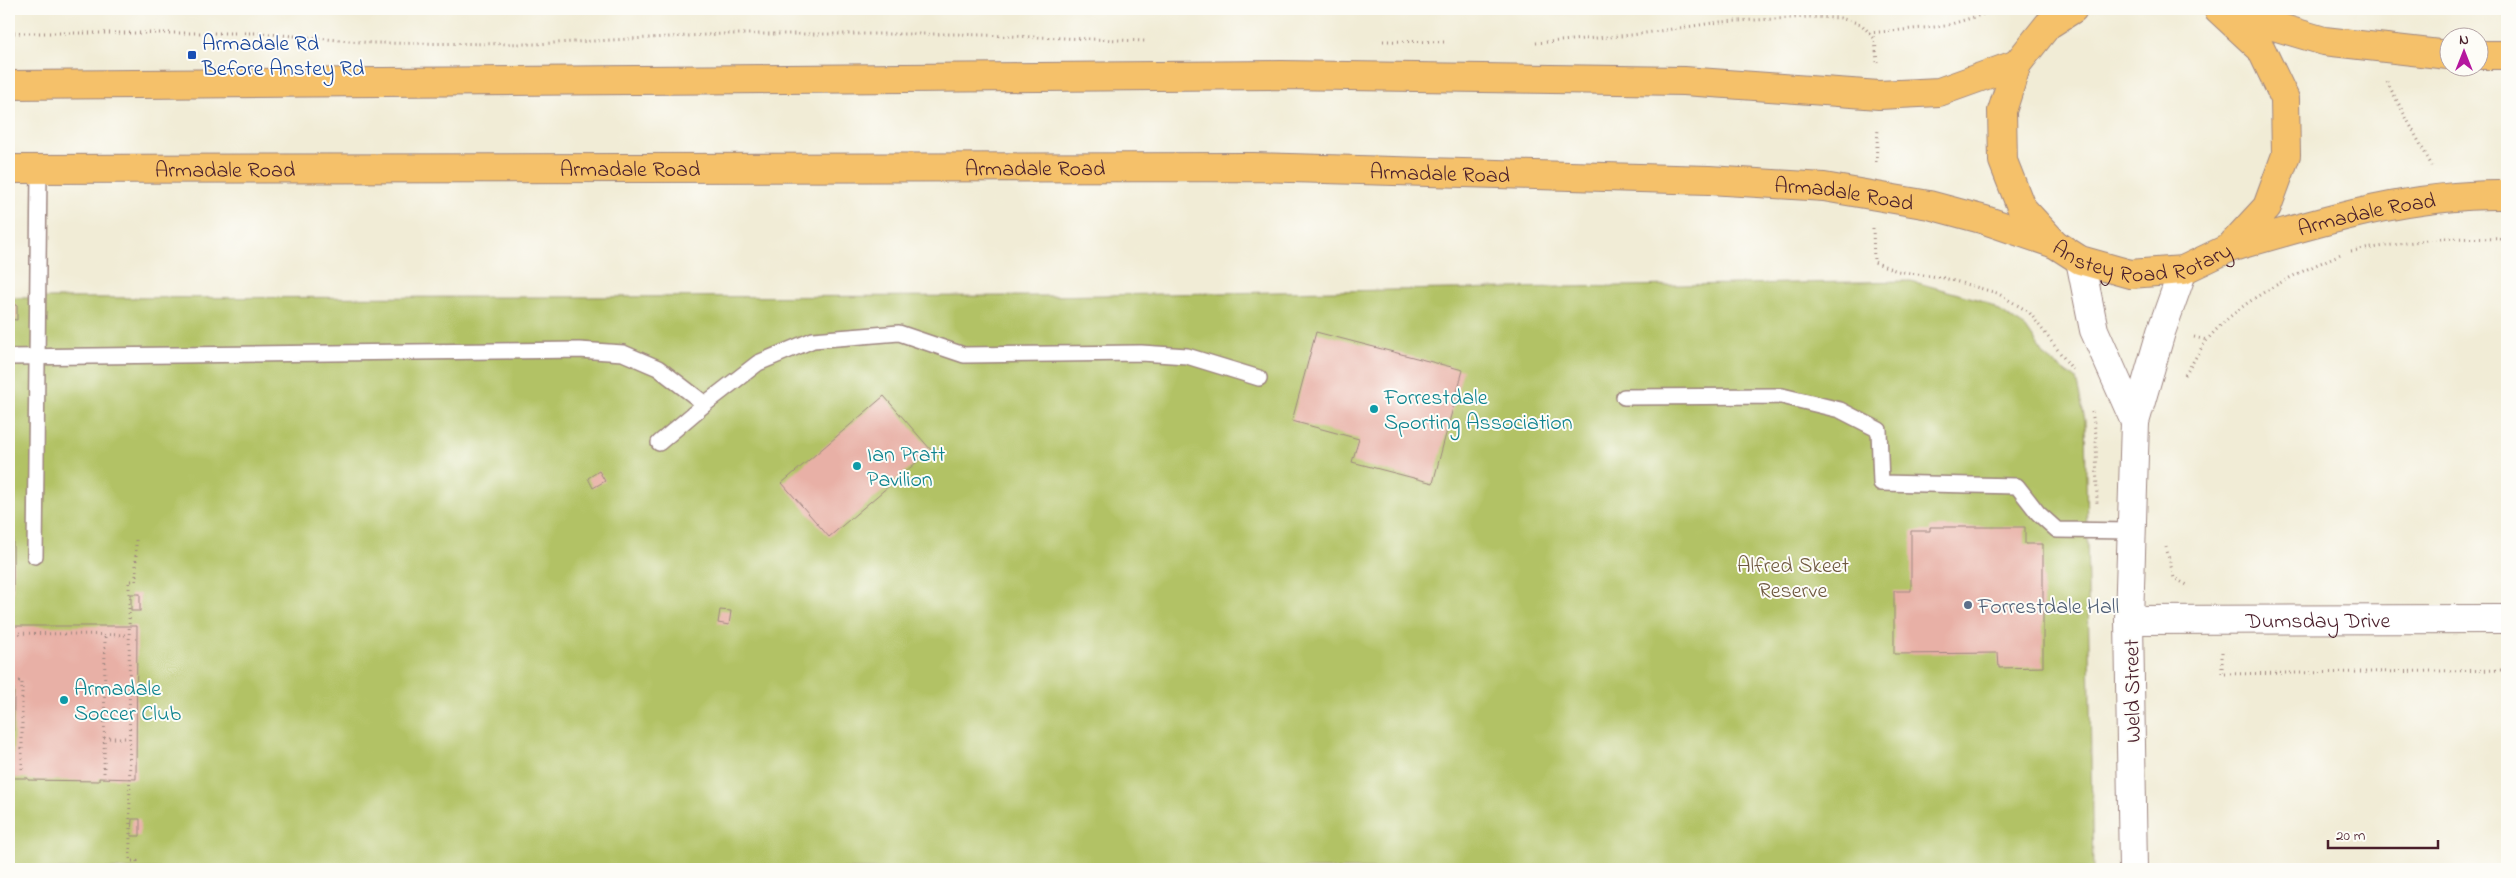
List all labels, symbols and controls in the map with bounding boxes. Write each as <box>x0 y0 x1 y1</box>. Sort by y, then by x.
north arrow <box>2438 28 2488 78</box>
place label: Armadale Rd Before Anstey Rd <box>201 29 364 87</box>
text: N <box>2459 30 2469 51</box>
marker: Armadale Rd Before Anstey Rd <box>186 49 198 61</box>
street label: Armadale Road <box>965 154 1105 186</box>
street label: Armadale Road <box>560 155 700 187</box>
street label: Armadale Road <box>155 156 295 188</box>
street label: Armadale Road <box>1369 157 1511 193</box>
street label: Armadale Road <box>1773 171 1916 221</box>
street label: Armadale Road <box>2294 186 2438 247</box>
street label: Anstey Road Rotary <box>2050 225 2236 251</box>
text: Anstey Road Rotary <box>2045 233 2238 293</box>
place label: Forrestdale Sporting Association <box>1383 383 1573 441</box>
marker: Forrestdale Sporting Association <box>1368 403 1380 415</box>
place label: Ian Pratt Pavilion <box>867 440 946 497</box>
marker: Ian Pratt Pavilion <box>851 460 863 472</box>
park label: Alfred Skeet Reserve <box>1737 551 1850 608</box>
place label: Forrestdale Hall <box>1977 592 2119 624</box>
marker: Forrestdale Hall <box>1962 599 1974 611</box>
street label: Dumsday Drive <box>2244 606 2391 639</box>
street label: Weld Street <box>2117 638 2151 743</box>
place label: Armadale Soccer Club <box>74 674 182 731</box>
marker: Armadale Soccer Club <box>58 694 70 706</box>
scale bar <box>2328 818 2438 850</box>
text: 20 m <box>2336 825 2366 847</box>

